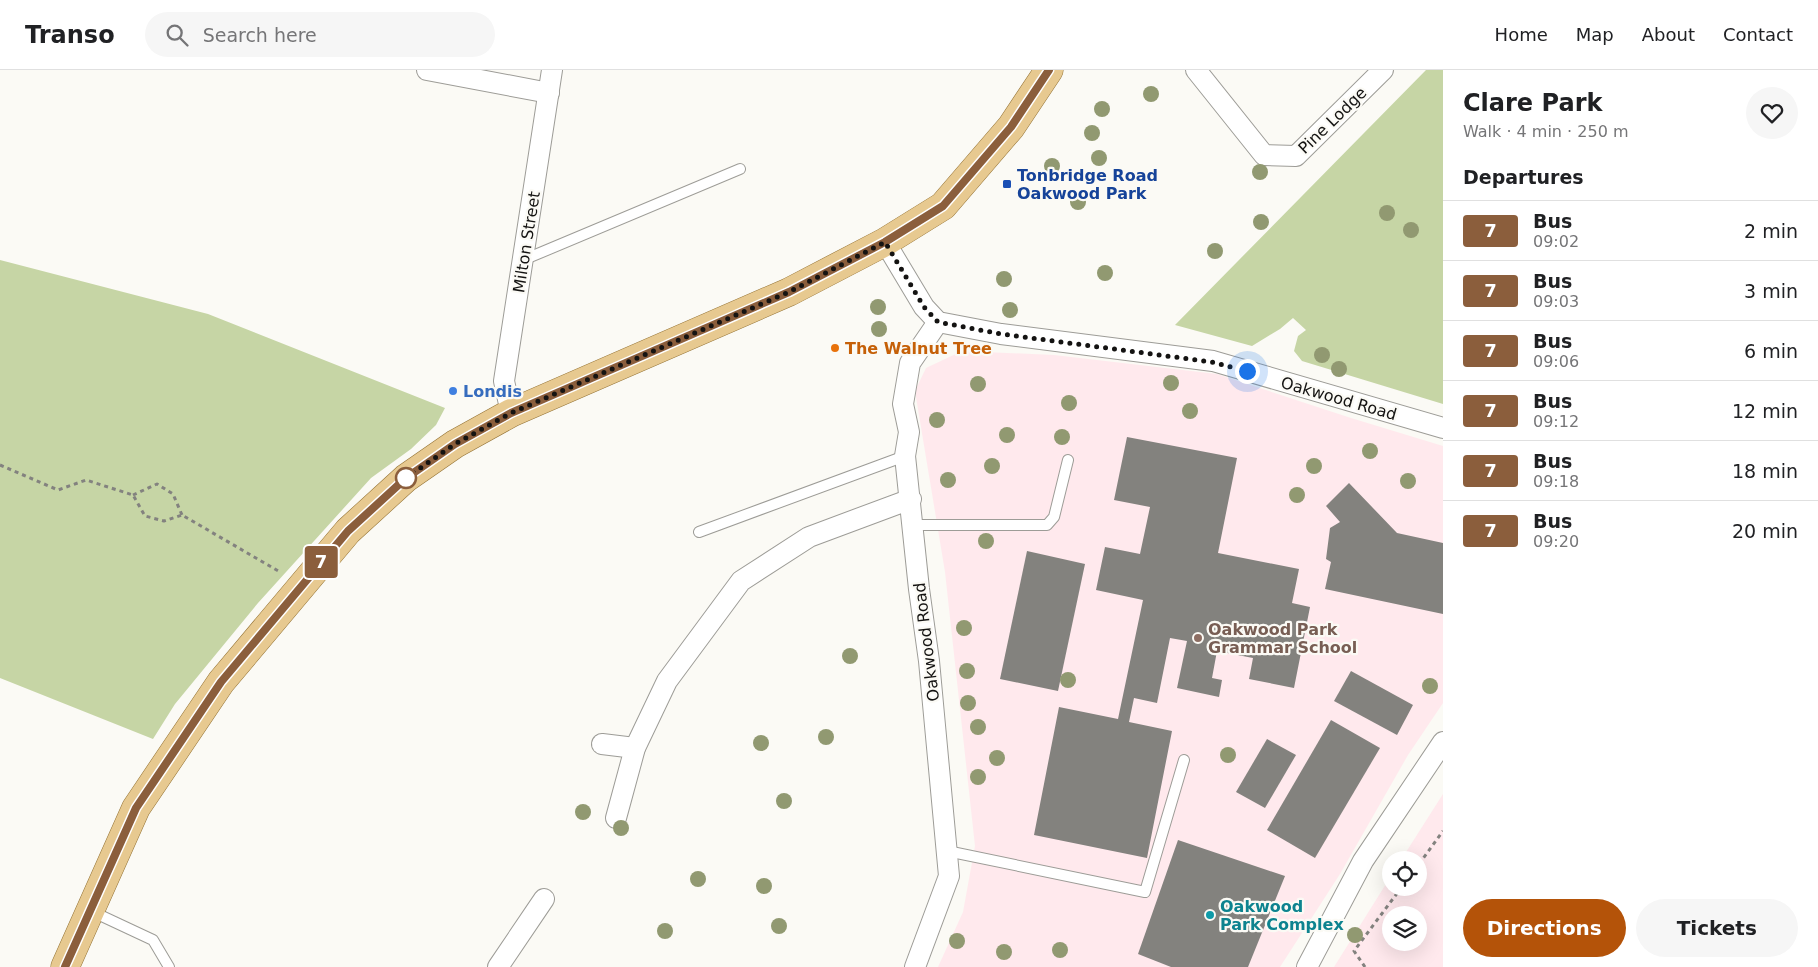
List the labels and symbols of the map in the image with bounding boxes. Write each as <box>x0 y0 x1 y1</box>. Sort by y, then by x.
street label: Pine Lodge <box>1294 83 1370 158</box>
place label: Tonbridge Road Oakwood Park <box>1017 166 1158 203</box>
marker: Tonbridge Road Oakwood Park <box>1001 178 1013 190</box>
street label: Milton Street <box>509 190 544 294</box>
place label: The Walnut Tree <box>845 339 992 358</box>
marker: The Walnut Tree <box>829 342 841 354</box>
your location <box>1235 359 1260 384</box>
street label: Oakwood Road <box>1279 373 1399 424</box>
place label: Londis <box>463 382 522 401</box>
marker: Londis <box>447 385 459 397</box>
unlabelled marker <box>395 467 417 489</box>
line badge: 7 <box>305 546 337 578</box>
street label: Oakwood Road <box>910 581 943 703</box>
place label: Oakwood Park Grammar School <box>1208 620 1357 657</box>
marker: Oakwood Park Grammar School <box>1192 632 1204 644</box>
place label: Oakwood Park Complex <box>1220 897 1344 934</box>
marker: Oakwood Park Complex <box>1204 909 1216 921</box>

